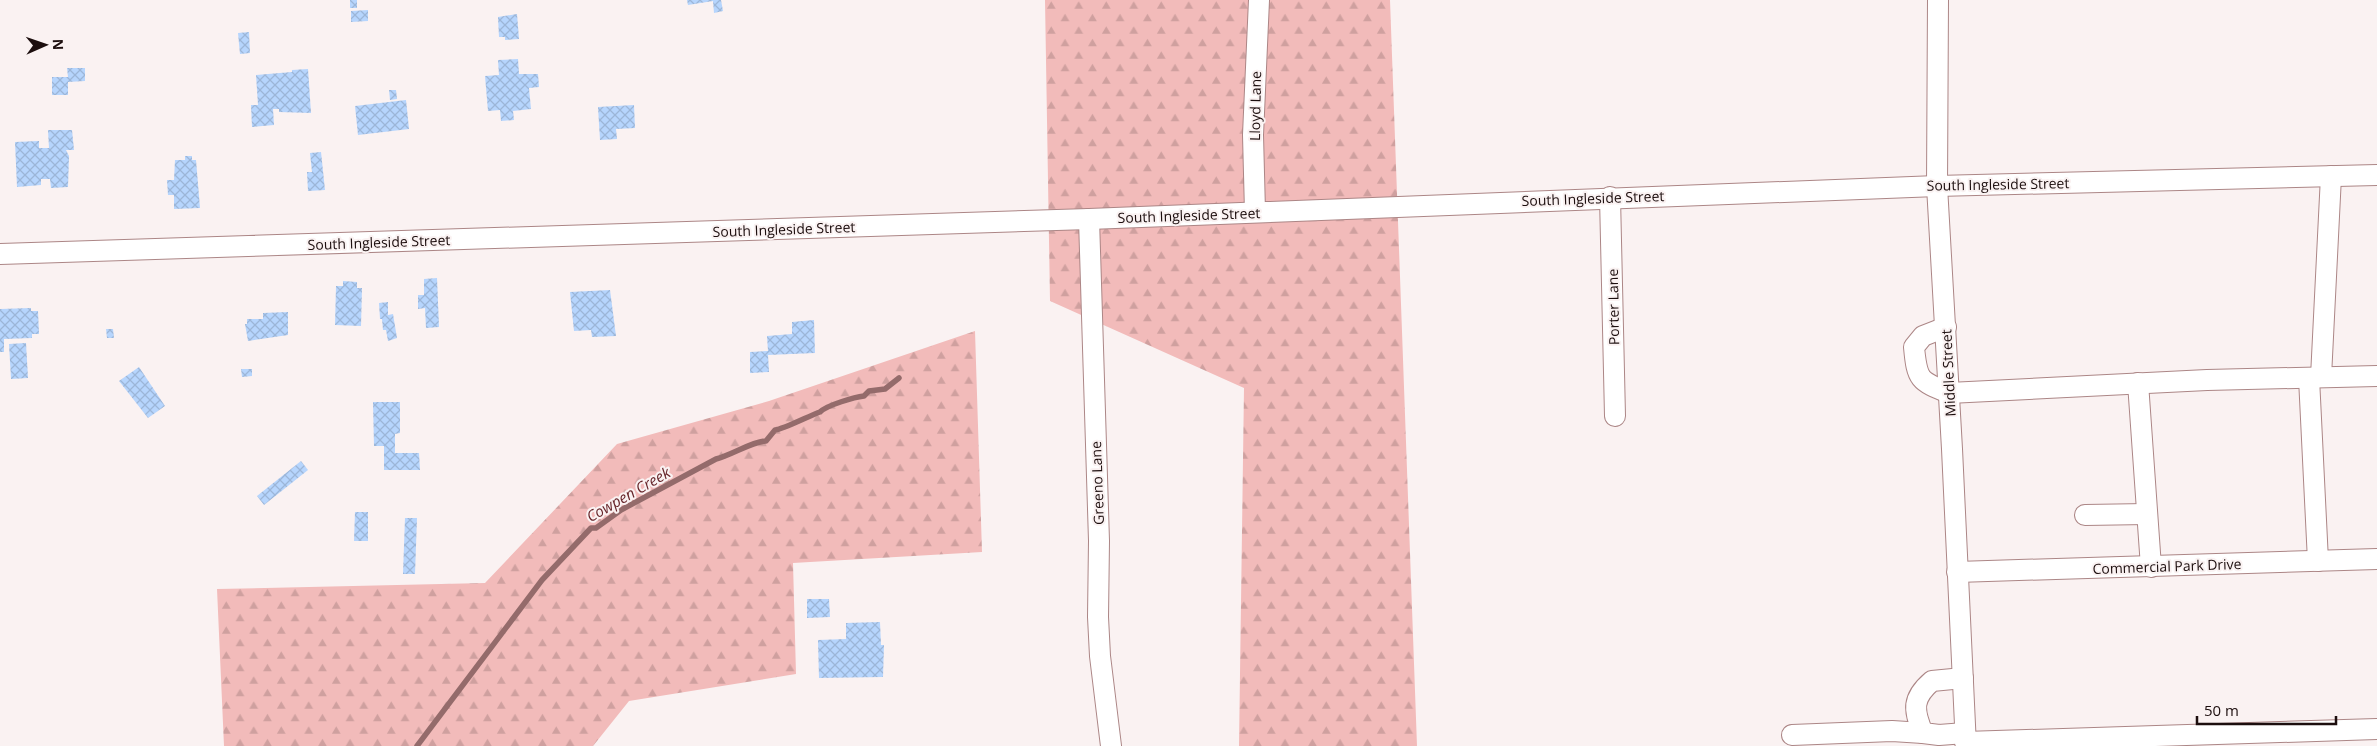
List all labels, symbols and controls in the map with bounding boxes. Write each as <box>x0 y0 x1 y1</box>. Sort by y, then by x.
north arrow <box>20 20 70 70</box>
text: N <box>49 39 68 51</box>
street label: Lloyd Lane <box>1245 71 1265 141</box>
street label: South Ingleside Street <box>1926 173 2070 195</box>
street label: South Ingleside Street <box>1521 186 1665 210</box>
street label: South Ingleside Street <box>1117 203 1261 227</box>
street label: South Ingleside Street <box>712 217 856 241</box>
street label: South Ingleside Street <box>307 230 451 254</box>
street label: Porter Lane <box>1603 269 1623 345</box>
street label: Middle Street <box>1936 329 1960 417</box>
street label: Greeno Lane <box>1086 441 1108 525</box>
water label: Cowpen Creek <box>582 462 674 526</box>
street label: Commercial Park Drive <box>2092 554 2242 578</box>
scale bar <box>2197 694 2336 726</box>
text: 50 m <box>2204 700 2239 720</box>

